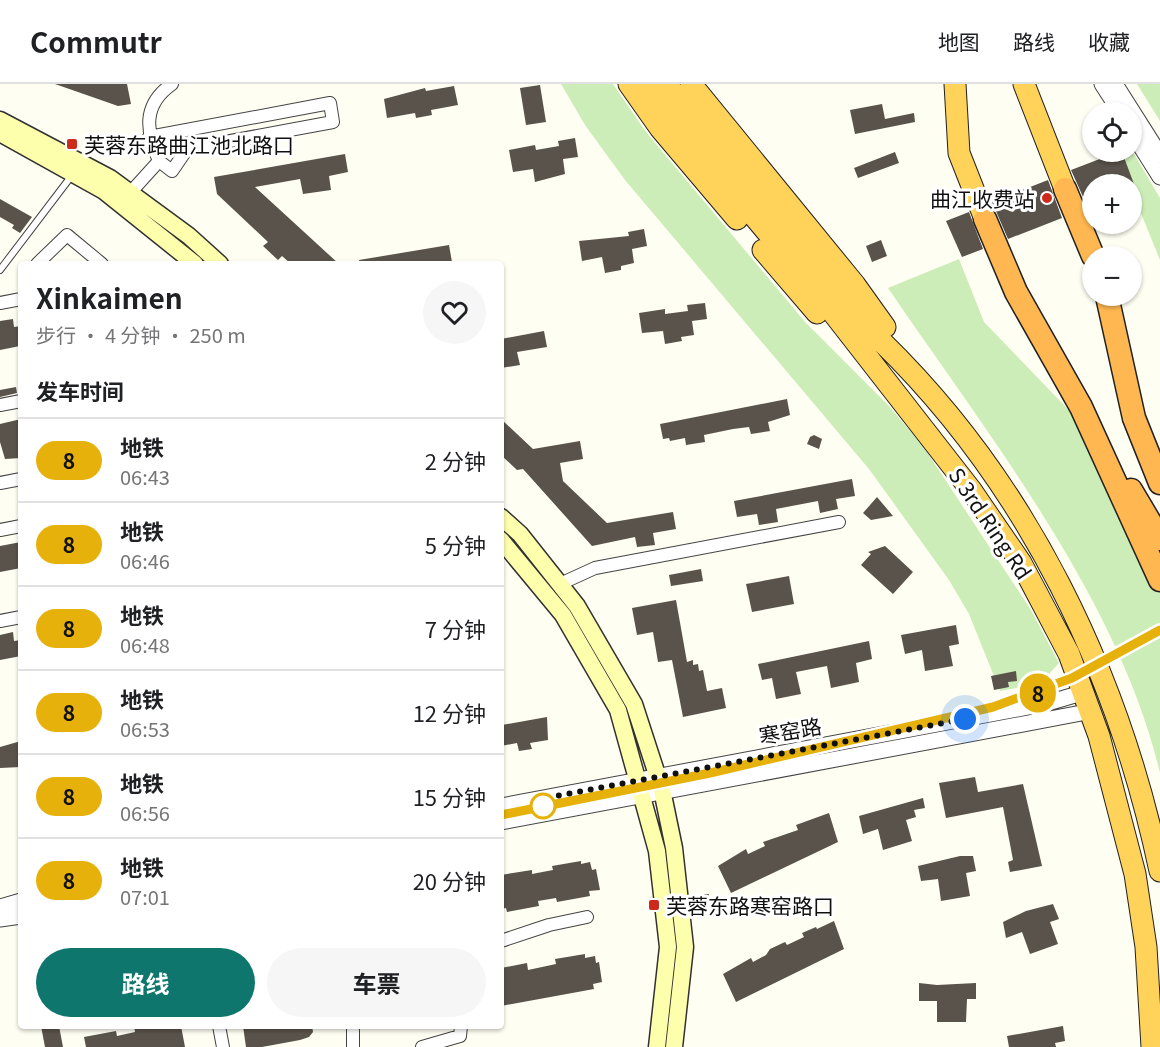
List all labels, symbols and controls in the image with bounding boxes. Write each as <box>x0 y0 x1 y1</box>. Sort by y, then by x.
text: Commutr <box>30 21 162 61</box>
text: 地图 <box>938 26 980 56</box>
text: 路线 <box>1013 26 1055 56</box>
text: 收藏 <box>1088 26 1130 56</box>
map controls <box>1082 102 1142 306</box>
button: locate <box>1082 102 1142 162</box>
place label: 芙蓉东路曲江池北路口 <box>84 129 294 159</box>
marker: 芙蓉东路曲江池北路口 <box>65 137 79 151</box>
button: + <box>1082 174 1142 234</box>
place label: 曲江收费站 <box>930 183 1035 213</box>
marker: 曲江收费站 <box>1040 191 1054 205</box>
button: − <box>1082 246 1142 306</box>
text: Xinkaimen <box>36 277 183 317</box>
button: heart <box>423 281 486 344</box>
text: 步行 · 4 分钟 · 250 m <box>36 320 246 349</box>
text: 发车时间 <box>36 374 124 406</box>
text: 地铁 <box>120 430 164 462</box>
text: 2 分钟 <box>425 444 486 476</box>
text: 8 <box>63 445 75 475</box>
street label: S 3rd Ring Rd <box>943 461 1039 585</box>
text: 06:43 <box>120 462 170 491</box>
text: 地铁 <box>120 514 164 546</box>
text: 5 分钟 <box>425 528 486 560</box>
text: 8 <box>63 529 75 559</box>
text: 06:46 <box>120 546 170 575</box>
text: 地铁 <box>120 598 164 630</box>
text: 7 分钟 <box>425 612 486 644</box>
text: 8 <box>63 613 75 643</box>
text: 06:48 <box>120 630 170 659</box>
line badge: 8 <box>1018 674 1058 712</box>
text: 8 <box>1032 678 1044 708</box>
text: 地铁 <box>120 682 164 714</box>
text: 12 分钟 <box>413 696 486 728</box>
text: 8 <box>63 697 75 727</box>
your location <box>950 704 980 734</box>
street label: 寒窑路 <box>756 710 824 750</box>
text: 06:53 <box>120 714 170 743</box>
text: 地铁 <box>120 766 164 798</box>
text: 15 分钟 <box>413 780 486 812</box>
text: 8 <box>63 781 75 811</box>
unlabelled marker <box>530 793 556 819</box>
text: 06:56 <box>120 798 170 827</box>
text: 地铁 <box>120 850 164 882</box>
text: 20 分钟 <box>413 864 486 896</box>
text: 8 <box>63 865 75 895</box>
text: 07:01 <box>120 882 170 911</box>
place label: 芙蓉东路寒窑路口 <box>666 890 834 920</box>
marker: 芙蓉东路寒窑路口 <box>647 898 661 912</box>
button: 路线 <box>36 948 255 1017</box>
button: 车票 <box>267 948 486 1017</box>

